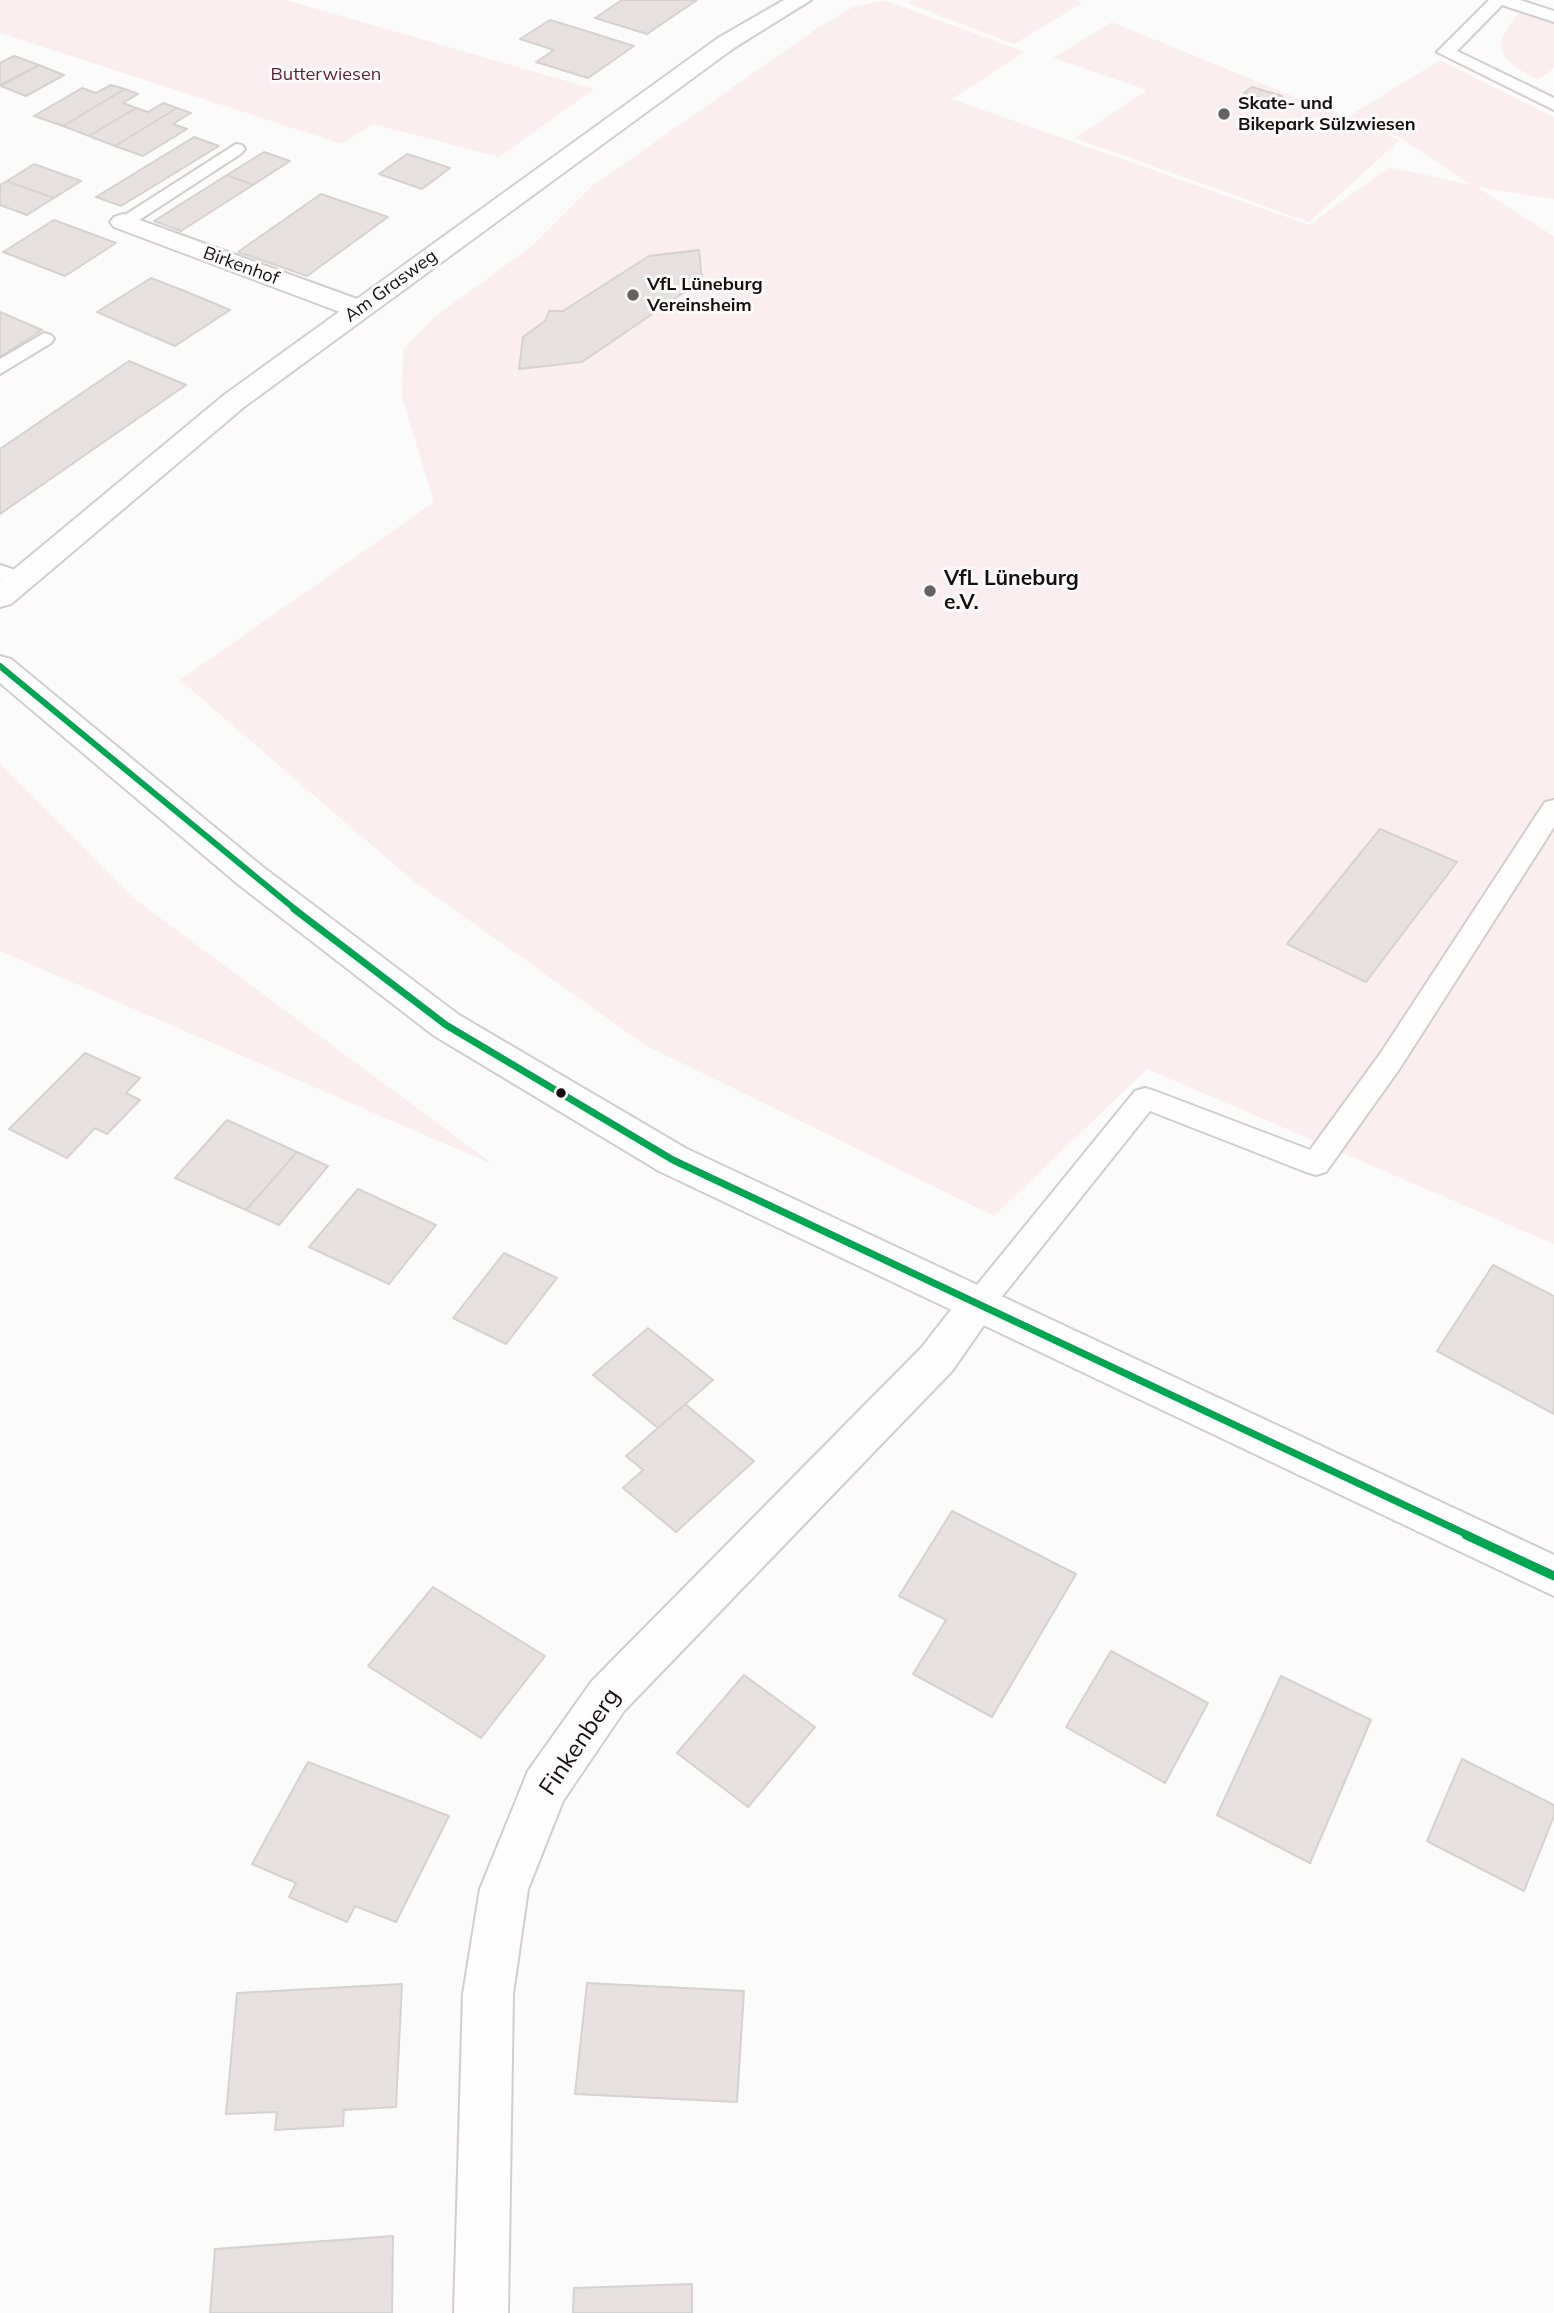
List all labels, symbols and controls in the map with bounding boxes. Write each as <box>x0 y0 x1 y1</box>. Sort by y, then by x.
park label: Butterwiesen <box>271 64 381 86</box>
place label: Skate- und Bikepark Sülzwiesen <box>1238 93 1416 136</box>
marker: Skate- und Bikepark Sülzwiesen <box>1216 106 1232 122</box>
street label: Birkenhof <box>200 242 282 290</box>
street label: Am Grasweg <box>341 245 441 327</box>
place label: VfL Lüneburg Vereinsheim <box>647 274 763 316</box>
marker: VfL Lüneburg Vereinsheim <box>625 287 641 303</box>
place label: VfL Lüneburg e.V. <box>944 566 1079 616</box>
marker: VfL Lüneburg e.V. <box>922 583 938 599</box>
unlabelled marker <box>554 1086 568 1100</box>
street label: Finkenberg <box>534 1683 626 1801</box>

